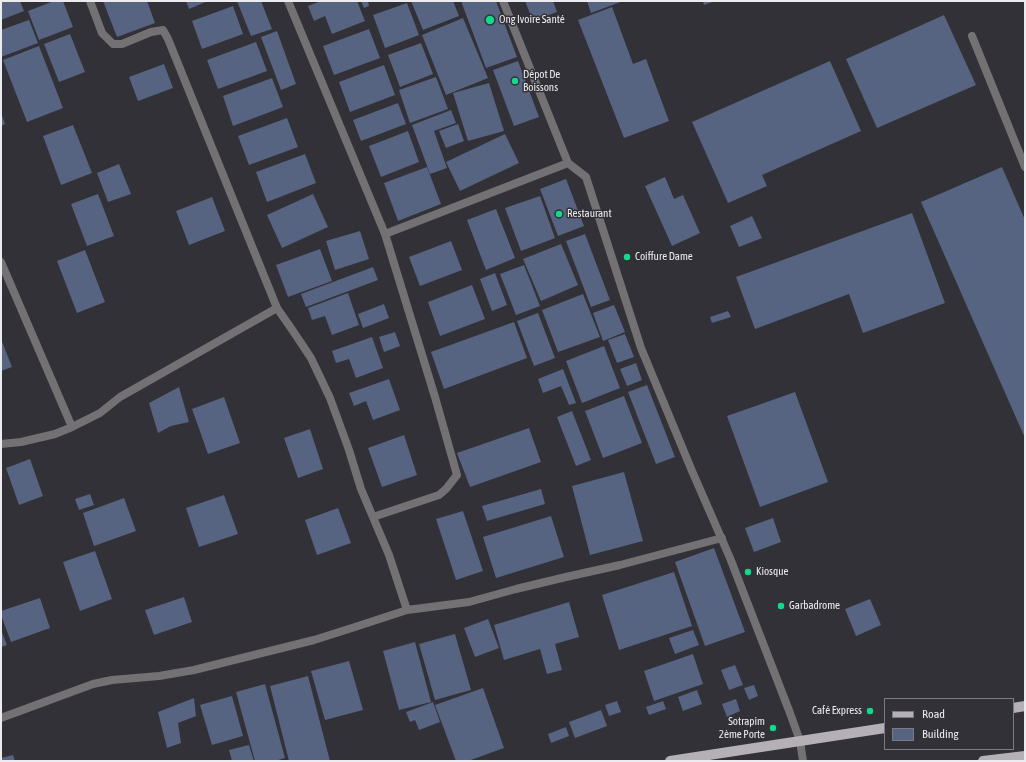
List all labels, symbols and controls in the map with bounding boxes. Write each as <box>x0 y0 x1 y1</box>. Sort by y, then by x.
place label: Ong Ivoire Santé <box>499 13 565 27</box>
marker: Ong Ivoire Santé <box>484 14 496 26</box>
place label: Dépot De Boissons <box>523 68 560 94</box>
marker: Dépot De Boissons <box>510 76 520 86</box>
place label: Restaurant <box>567 207 612 221</box>
marker: Restaurant <box>554 209 564 219</box>
place label: Coiffure Dame <box>635 250 693 264</box>
marker: Coiffure Dame <box>622 252 632 262</box>
place label: Kiosque <box>756 565 788 579</box>
marker: Kiosque <box>743 567 753 577</box>
place label: Garbadrome <box>789 599 840 613</box>
marker: Garbadrome <box>776 601 786 611</box>
legend <box>884 698 1014 750</box>
place label: Café Express <box>812 704 862 718</box>
marker: Café Express <box>865 706 875 716</box>
text: Road <box>922 707 945 721</box>
place label: Sotrapim 2ème Porte <box>719 715 765 741</box>
marker: Sotrapim 2ème Porte <box>768 723 778 733</box>
text: Building <box>922 727 959 741</box>

